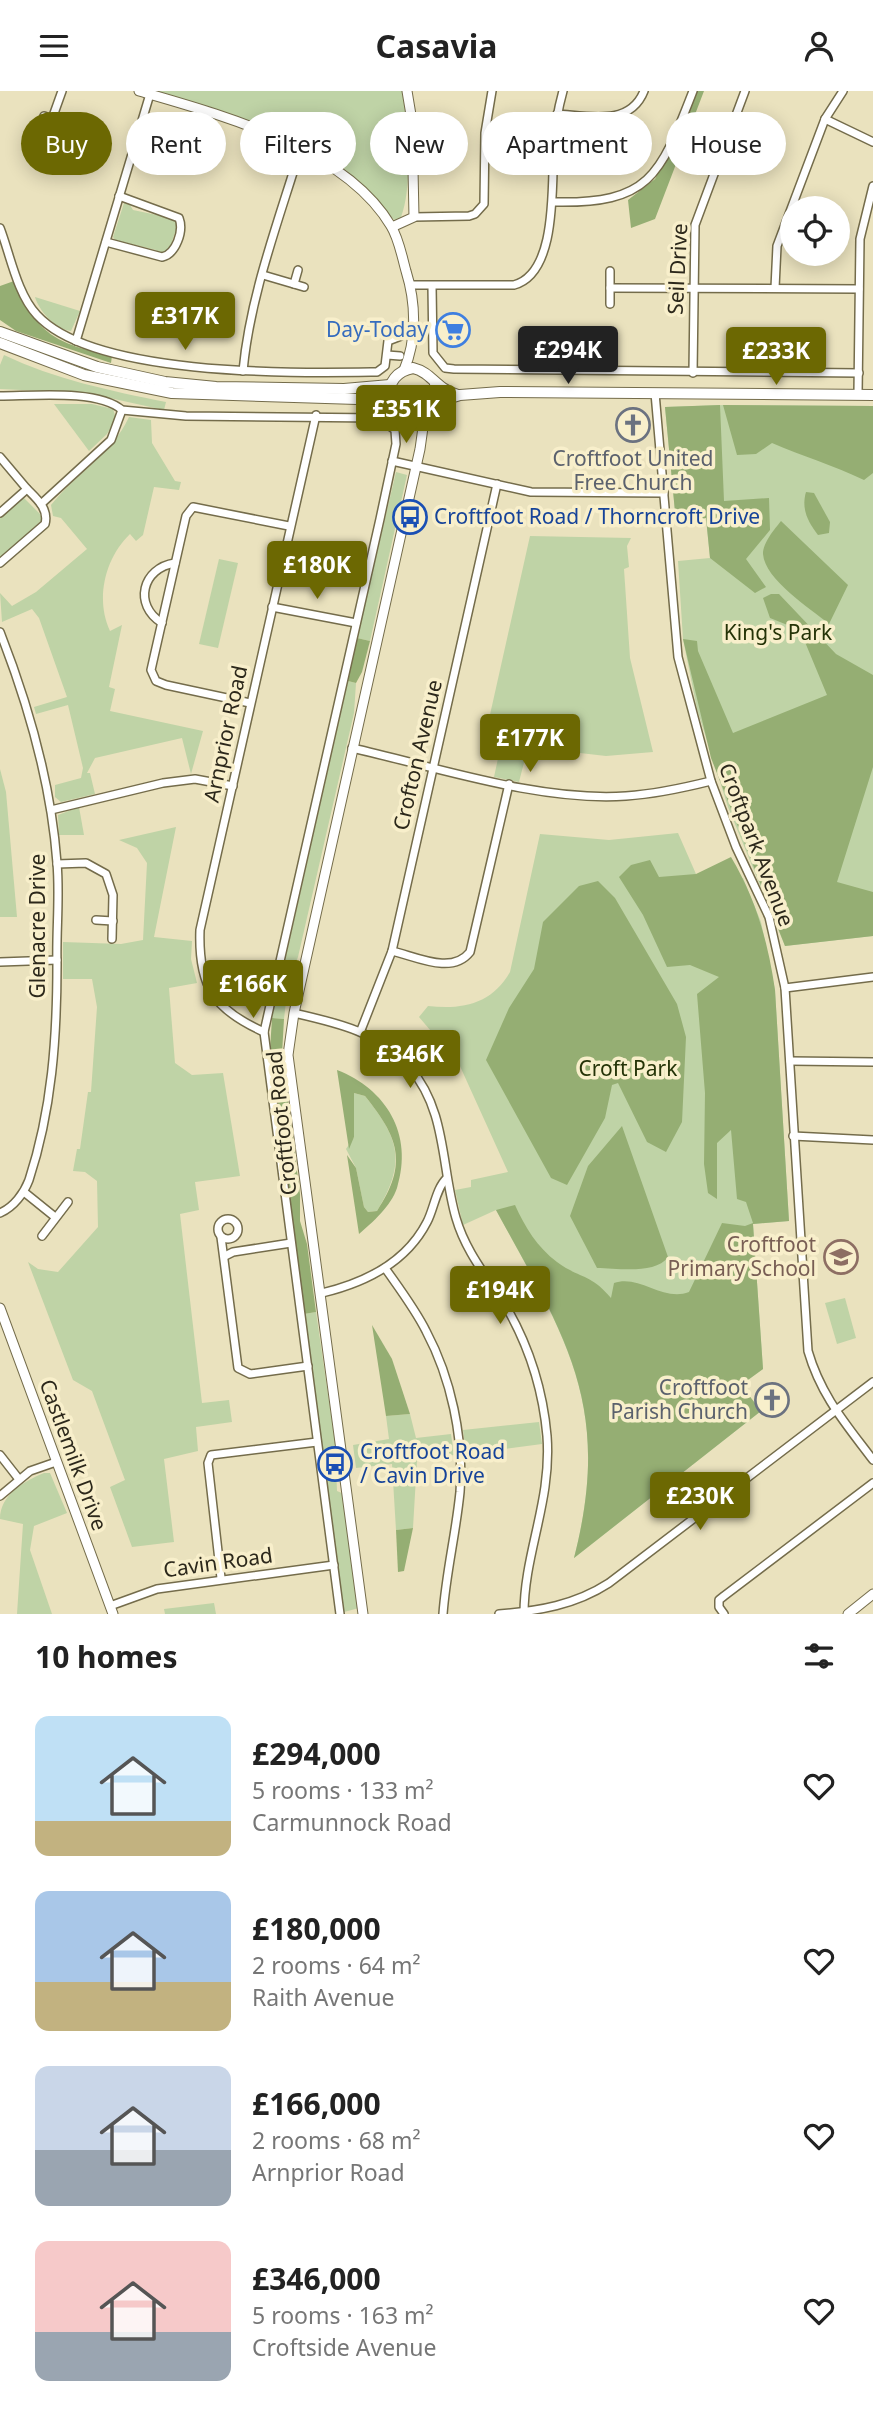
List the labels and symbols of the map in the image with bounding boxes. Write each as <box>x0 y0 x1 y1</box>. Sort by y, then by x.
street label: Seil Drive <box>661 222 693 315</box>
pin: £317K <box>136 293 234 352</box>
supermarket icon: Day-Today <box>434 311 472 349</box>
place label: Day-Today <box>326 315 428 343</box>
pin: £294K <box>519 327 617 386</box>
pin: £233K <box>727 327 825 387</box>
pin: £351K <box>357 385 455 445</box>
church icon: Croftfoot United Free Church <box>614 406 652 444</box>
place label: Croftfoot United Free Church <box>553 444 713 496</box>
bus stop icon: Croftfoot Road / Thorncroft Drive <box>391 498 429 536</box>
place label: Croftfoot Road / Thorncroft Drive <box>434 502 760 530</box>
pin: £180K <box>268 541 366 601</box>
park label: King's Park <box>724 618 833 646</box>
street label: Arnprior Road <box>197 663 253 805</box>
street label: Crofton Avenue <box>386 677 448 833</box>
pin: £177K <box>481 715 579 774</box>
street label: Croftpark Avenue <box>713 759 801 930</box>
street label: Glenacre Drive <box>23 854 51 998</box>
pin: £166K <box>204 961 302 1020</box>
pin: £346K <box>361 1031 459 1090</box>
street label: Croftfoot Road <box>259 1049 303 1197</box>
park label: Croft Park <box>579 1054 678 1082</box>
place label: Croftfoot Primary School <box>668 1230 816 1282</box>
school or university icon: Croftfoot Primary School <box>822 1238 860 1276</box>
pin: £194K <box>451 1267 549 1326</box>
place label: Croftfoot Parish Church <box>610 1373 748 1425</box>
street label: Castlemilk Drive <box>34 1375 114 1534</box>
church icon: Croftfoot Parish Church <box>753 1381 791 1419</box>
place label: Croftfoot Road / Cavin Drive <box>360 1437 505 1489</box>
bus stop icon: Croftfoot Road / Cavin Drive <box>316 1445 354 1483</box>
pin: £230K <box>651 1473 749 1532</box>
street label: Cavin Road <box>161 1540 274 1584</box>

